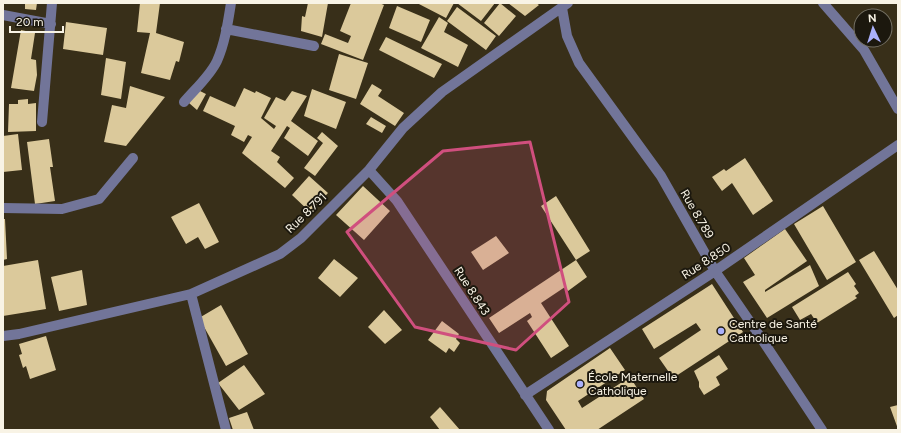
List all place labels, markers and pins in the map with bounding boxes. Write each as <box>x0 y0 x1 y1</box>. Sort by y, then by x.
place label: Centre de Santé Catholique <box>729 317 817 345</box>
marker: Centre de Santé Catholique <box>716 326 726 336</box>
place label: École Maternelle Catholique <box>588 370 678 398</box>
marker: École Maternelle Catholique <box>575 379 585 389</box>

